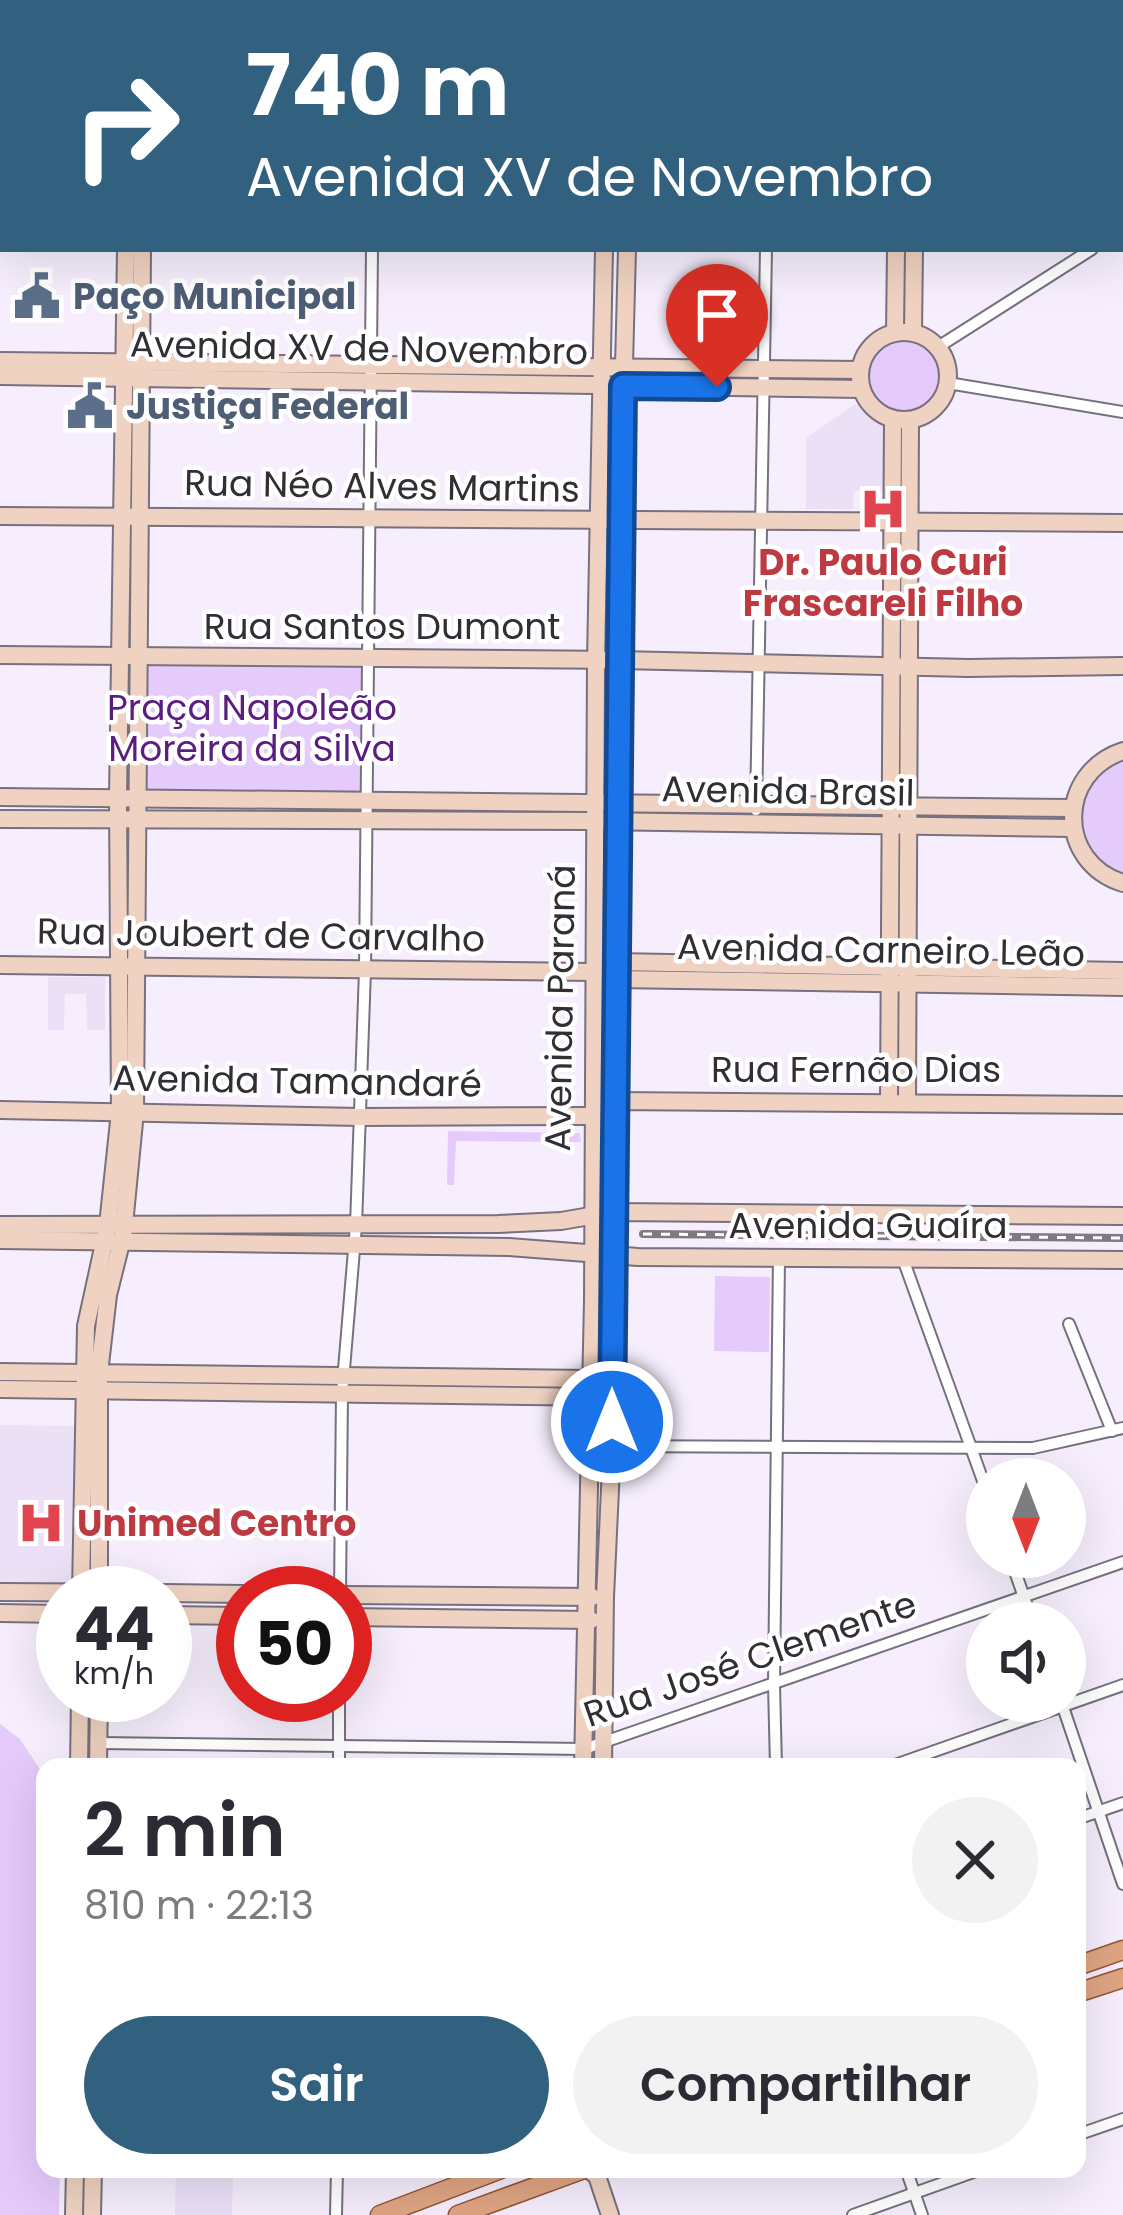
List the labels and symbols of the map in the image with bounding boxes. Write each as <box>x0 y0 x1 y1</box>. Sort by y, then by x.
pin <box>666 264 768 387</box>
public building icon: Paço Municipal <box>12 271 62 321</box>
place label: Paço Municipal <box>73 271 356 322</box>
street label: Avenida XV de Novembro <box>129 319 589 377</box>
public building icon: Justiça Federal <box>65 381 115 431</box>
place label: Justiça Federal <box>126 381 409 432</box>
street label: Rua Néo Alves Martins <box>184 457 580 515</box>
hospital icon: Dr. Paulo Curi Frascareli Filho <box>858 484 908 534</box>
place label: Dr. Paulo Curi Frascareli Filho <box>743 537 1023 629</box>
street label: Rua Santos Dumont <box>204 601 560 652</box>
park label: Praça Napoleão Moreira da Silva <box>107 682 397 774</box>
street label: Avenida Brasil <box>661 763 915 819</box>
street label: Avenida Paraná <box>532 864 588 1152</box>
street label: Rua Joubert de Carvalho <box>37 906 485 964</box>
street label: Avenida Carneiro Leão <box>677 921 1085 979</box>
street label: Rua Fernão Dias <box>711 1044 1001 1095</box>
street label: Avenida Tamandaré <box>112 1052 482 1110</box>
street label: Avenida Guaíra <box>729 1200 1007 1251</box>
position arrow <box>549 1359 675 1485</box>
north arrow <box>966 1458 1086 1578</box>
hospital icon: Unimed Centro <box>16 1498 66 1548</box>
place label: Unimed Centro <box>77 1498 356 1549</box>
speed limit sign: 50 <box>216 1566 372 1722</box>
street label: Rua José Clemente <box>577 1578 923 1740</box>

